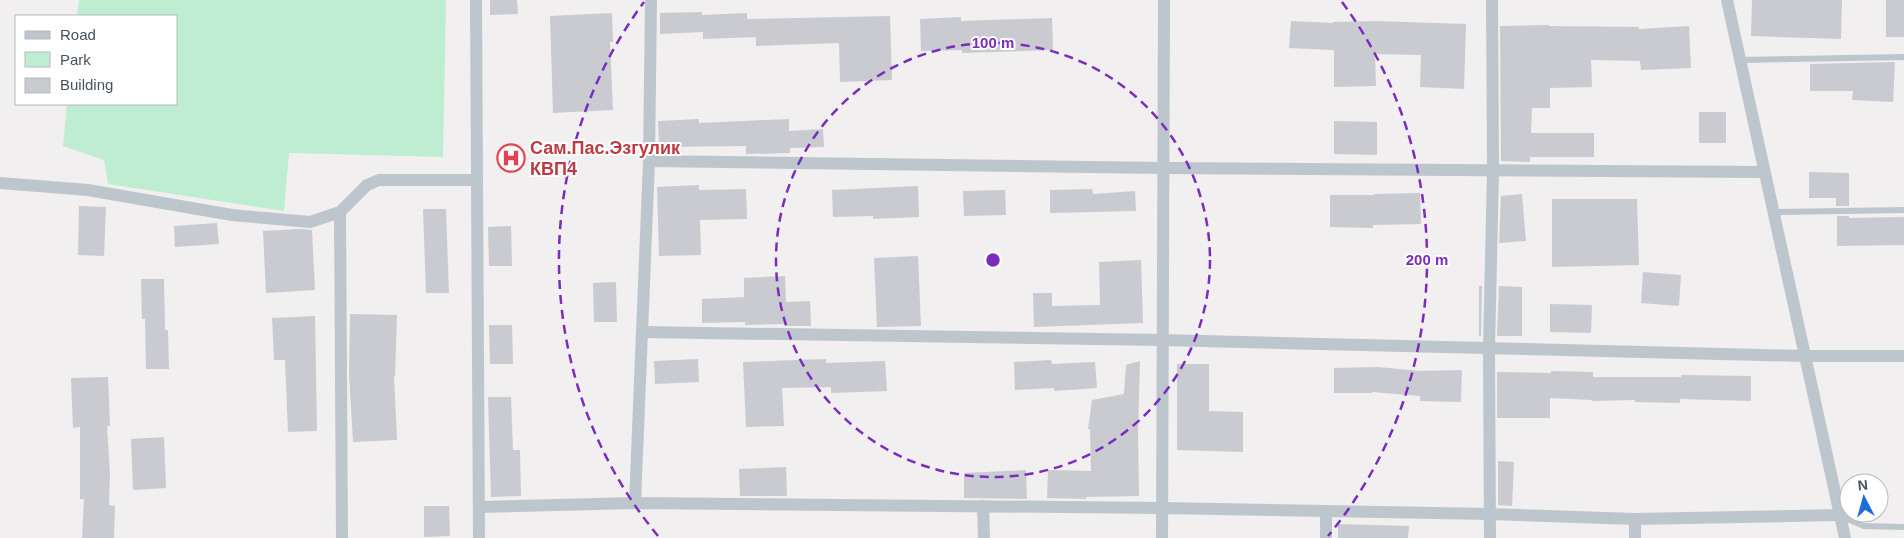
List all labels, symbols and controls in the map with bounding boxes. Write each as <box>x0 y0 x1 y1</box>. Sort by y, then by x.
legend <box>15 15 178 105</box>
text: Road <box>60 26 96 43</box>
text: 100 m <box>972 34 1014 51</box>
text: Park <box>60 51 91 68</box>
text: Building <box>60 76 113 93</box>
place label: Сам.Пас.Эзгулик КВП4 <box>530 138 681 179</box>
hospital icon: Сам.Пас.Эзгулик КВП4 <box>496 143 526 173</box>
centre of rings <box>984 251 1002 269</box>
text: 200 m <box>1406 251 1448 268</box>
north arrow <box>1839 473 1889 523</box>
text: N <box>1857 477 1869 494</box>

